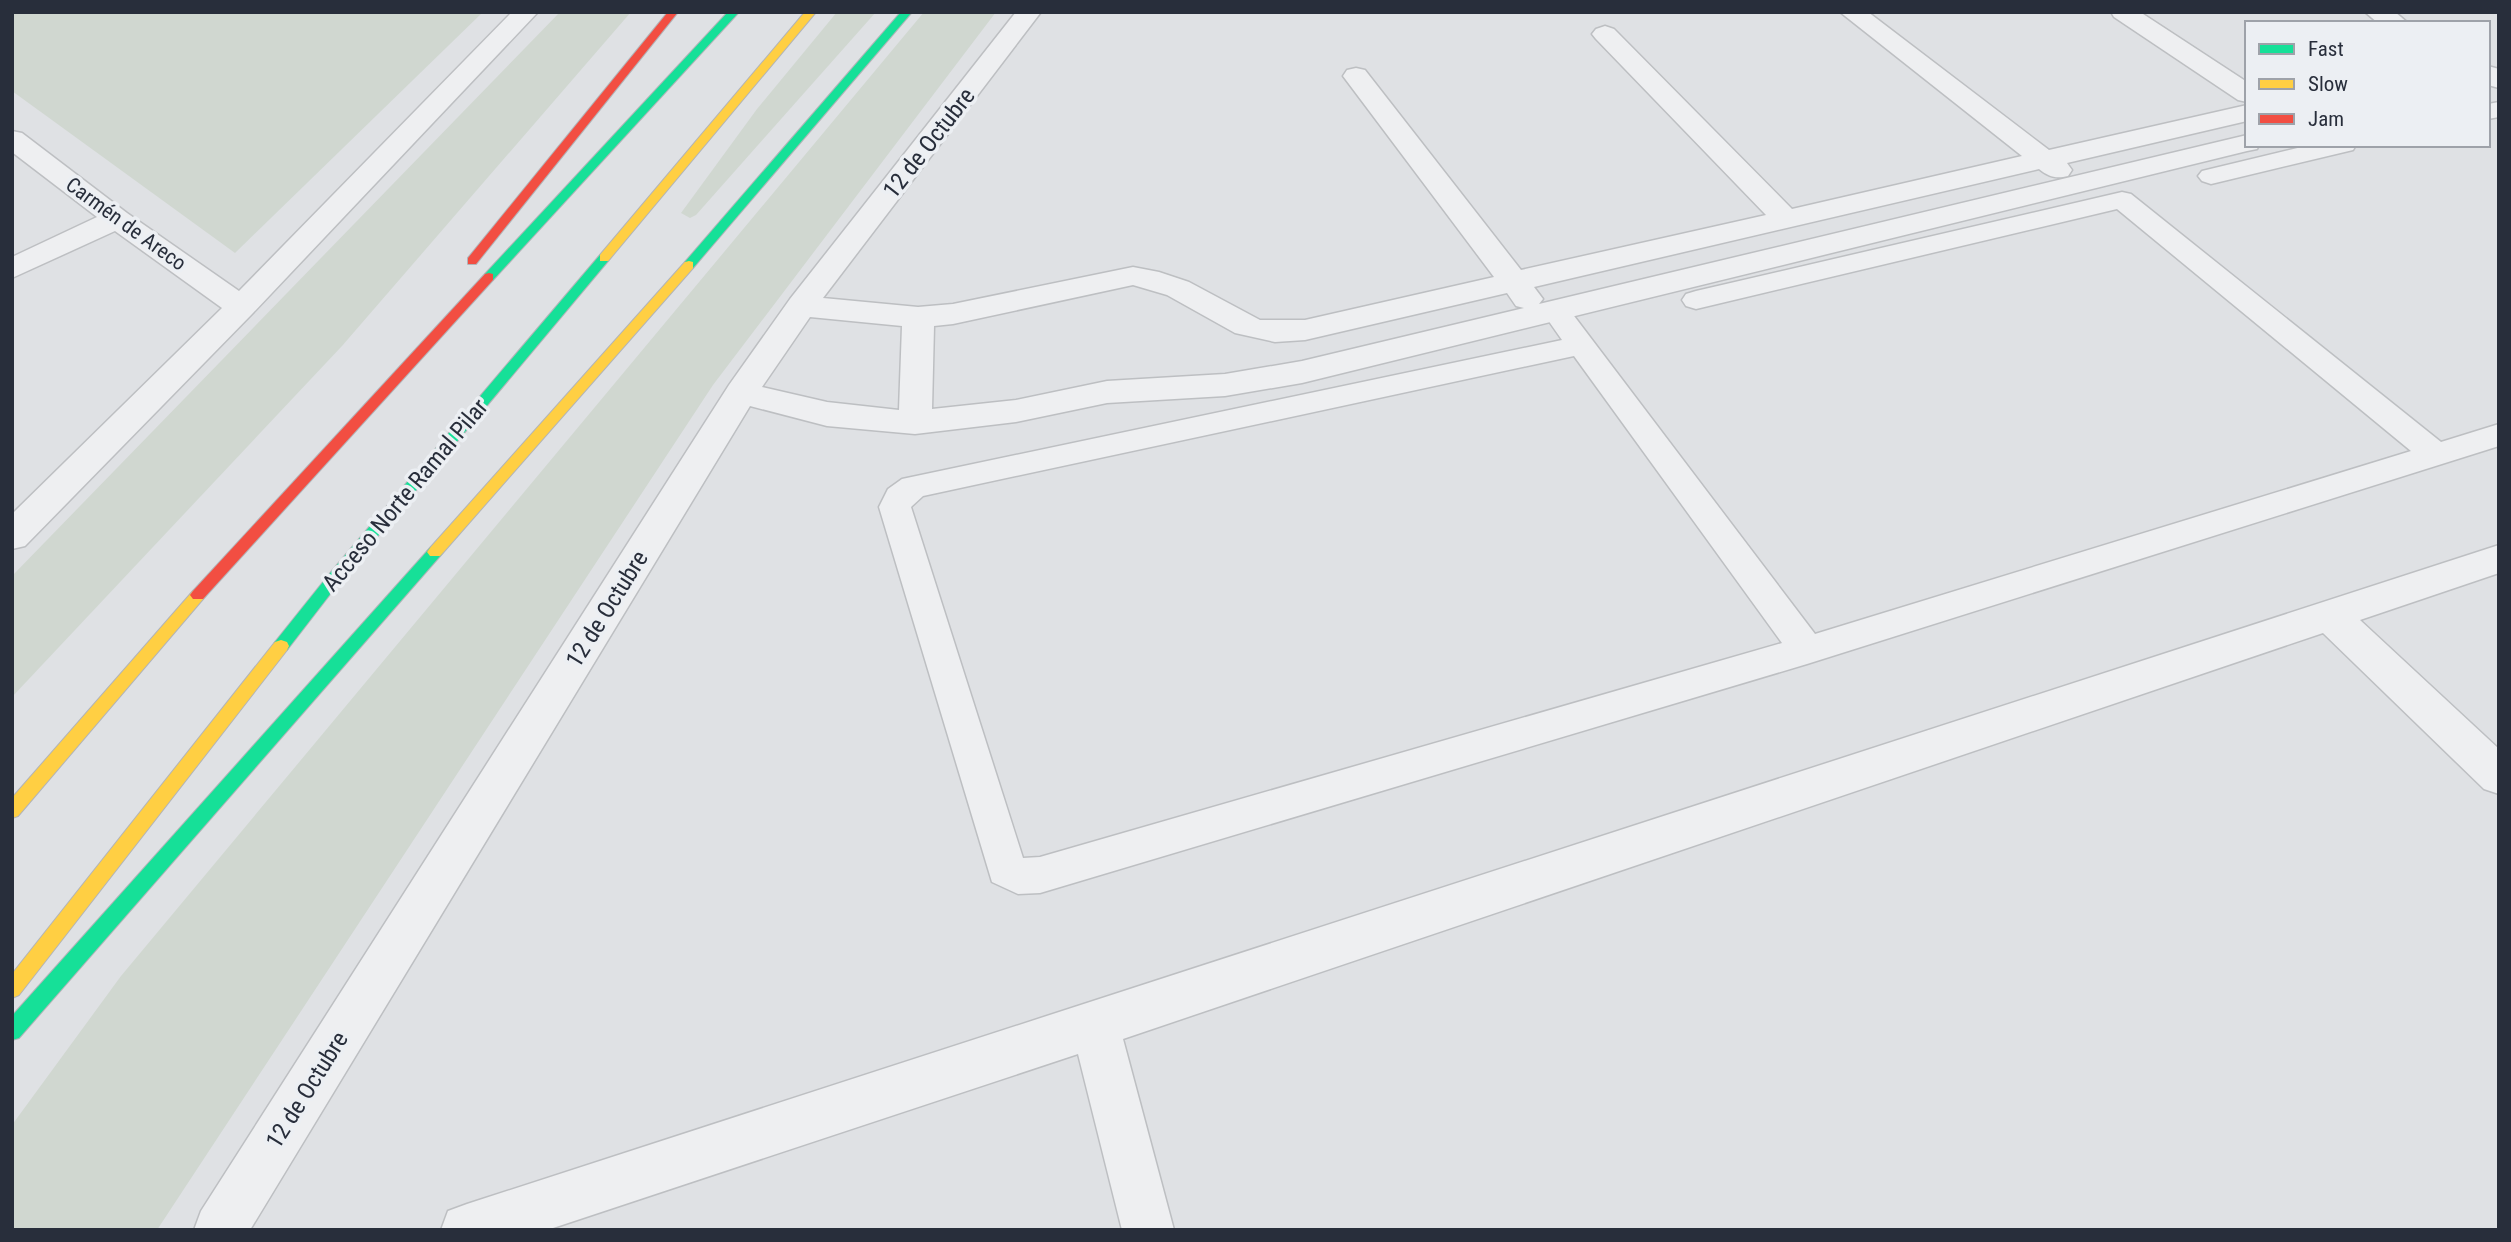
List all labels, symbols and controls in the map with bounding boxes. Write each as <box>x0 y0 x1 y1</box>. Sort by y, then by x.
legend <box>2245 21 2490 147</box>
text: Fast <box>2308 37 2344 61</box>
text: Slow <box>2308 72 2348 96</box>
street label: 12 de Octubre <box>877 82 981 204</box>
text: Jam <box>2308 107 2344 131</box>
street label: Carmén de Areco <box>61 172 191 276</box>
street label: Acceso Norte Ramal Pilar <box>316 393 494 597</box>
street label: 12 de Octubre <box>560 545 654 673</box>
street label: 12 de Octubre <box>260 1026 354 1154</box>

